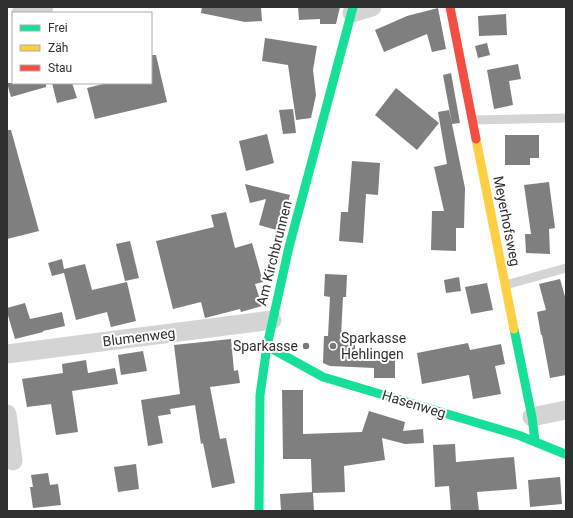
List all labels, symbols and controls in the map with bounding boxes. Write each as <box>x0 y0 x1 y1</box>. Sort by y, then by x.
legend <box>12 12 152 84</box>
text: Frei <box>48 21 68 35</box>
text: Zäh <box>48 41 68 55</box>
text: Stau <box>48 61 72 75</box>
street label: Meyerhofsweg <box>490 174 524 268</box>
street label: Am Kirchbrunnen <box>253 199 295 307</box>
street label: Blumenweg <box>102 325 176 349</box>
place label: Sparkasse Hehlingen <box>341 330 406 362</box>
place label: Sparkasse <box>233 338 298 354</box>
marker: Sparkasse <box>301 341 311 351</box>
marker: Sparkasse Hehlingen <box>328 341 338 351</box>
street label: Hasenweg <box>380 387 448 421</box>

